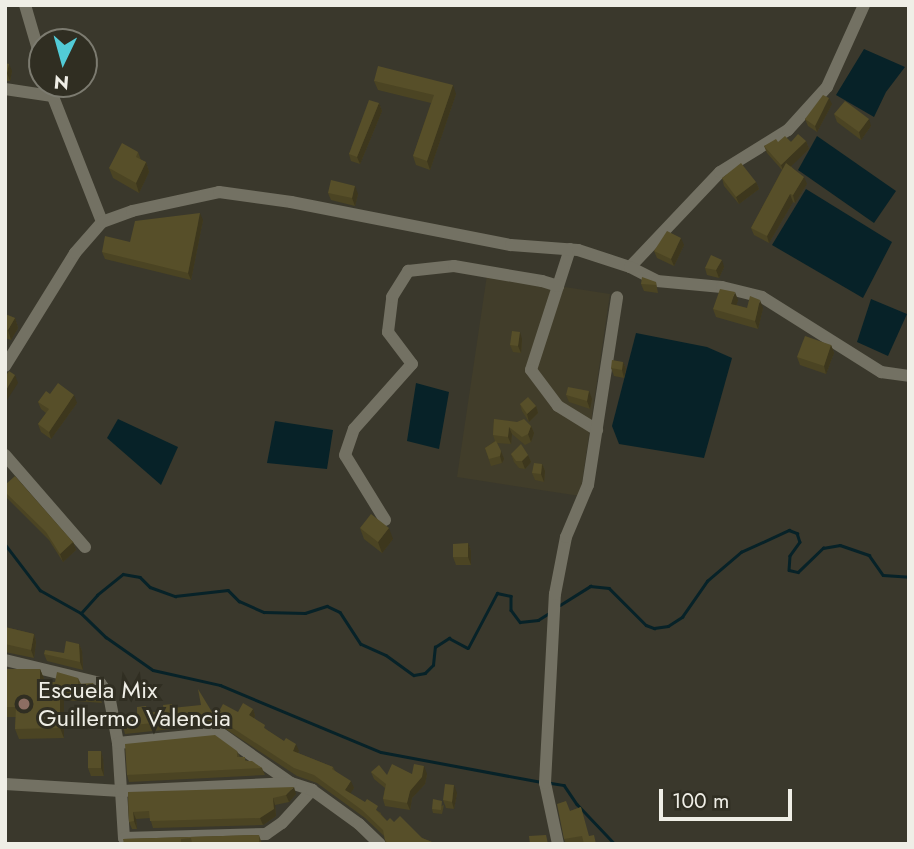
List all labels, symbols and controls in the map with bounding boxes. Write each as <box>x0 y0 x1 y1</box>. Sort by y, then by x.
north arrow <box>28 28 98 98</box>
text: N <box>53 68 70 97</box>
place label: Escuela Mix Guillermo Valencia <box>38 676 231 732</box>
marker: Escuela Mix Guillermo Valencia <box>16 696 32 712</box>
scale bar <box>662 776 795 820</box>
text: 100 m <box>672 786 729 816</box>

